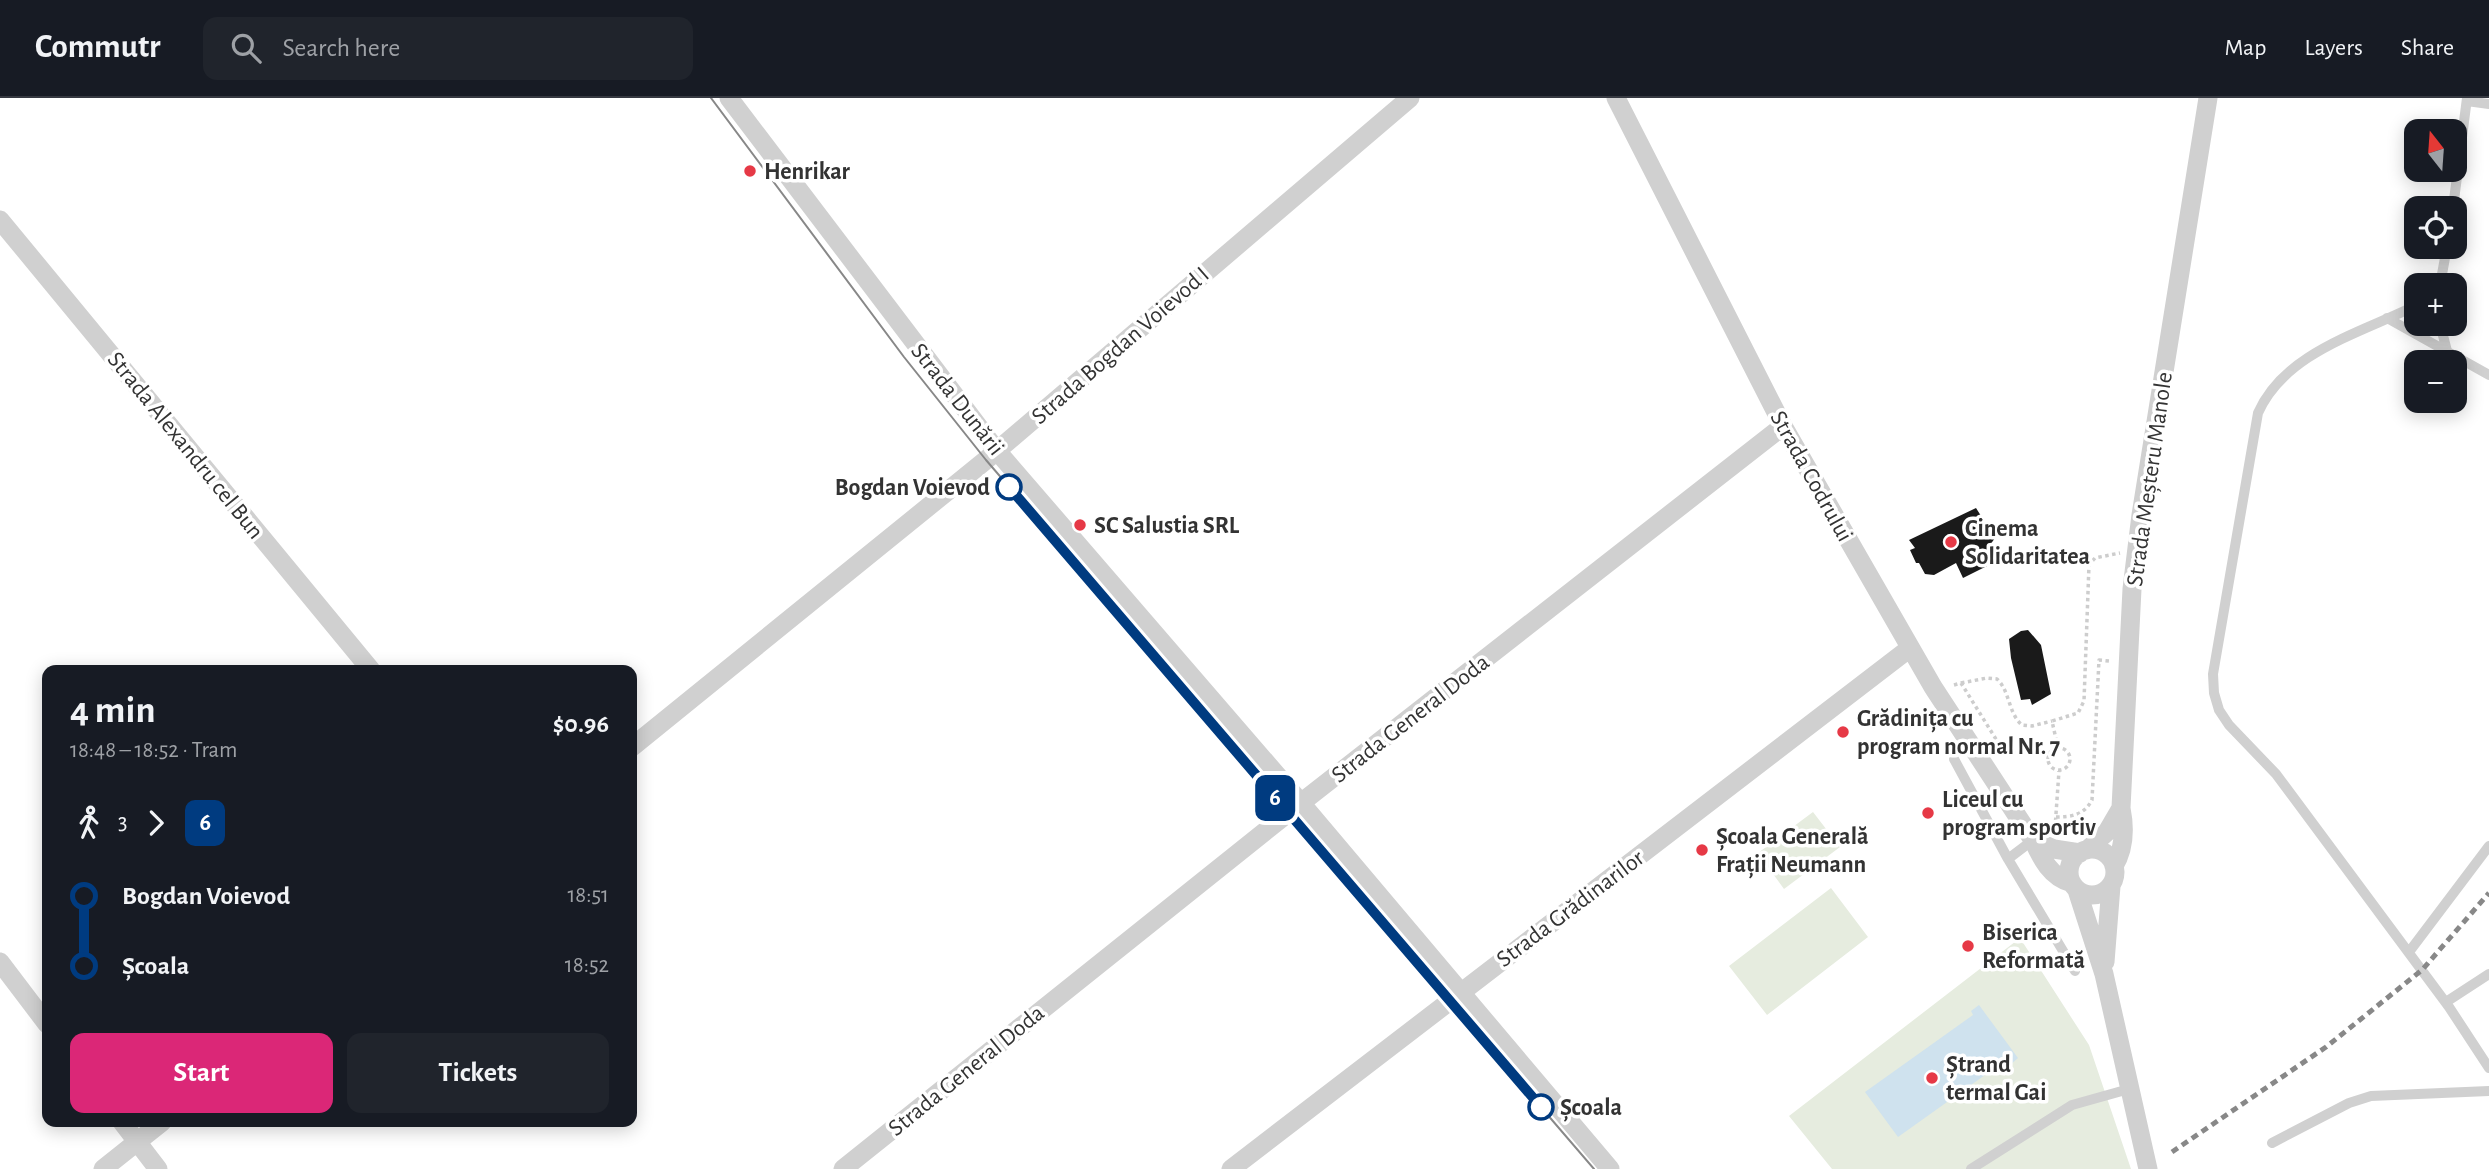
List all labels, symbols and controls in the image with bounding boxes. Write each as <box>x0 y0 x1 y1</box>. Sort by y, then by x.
search box <box>203 17 693 80</box>
icon: search <box>227 29 265 67</box>
text: Commutr <box>35 31 161 64</box>
text: Search here <box>283 35 400 61</box>
text: Map <box>2224 36 2266 60</box>
text: Layers <box>2304 36 2363 60</box>
text: Share <box>2401 36 2454 60</box>
north arrow <box>2404 119 2468 182</box>
map controls <box>2404 119 2467 413</box>
place label: Henrikar <box>764 160 851 184</box>
marker: Henrikar <box>742 163 758 179</box>
button: locate <box>2404 196 2467 259</box>
street label: Strada Bogdan Voievod I <box>1027 262 1214 429</box>
button: + <box>2404 273 2467 336</box>
street label: Strada Dunării <box>906 339 1008 460</box>
street label: Strada Alexandru cel Bun <box>103 348 268 544</box>
button: − <box>2404 350 2467 413</box>
street label: Strada Meșteru Manole <box>2123 370 2178 588</box>
street label: Strada Codrului <box>1765 407 1857 546</box>
marker: Bogdan Voievod <box>996 474 1022 500</box>
place label: Bogdan Voievod <box>835 476 990 500</box>
place label: SC Salustia SRL <box>1094 514 1240 538</box>
marker: SC Salustia SRL <box>1072 517 1088 533</box>
place label: Cinema Solidaritatea <box>1965 517 2090 569</box>
marker: Cinema Solidaritatea <box>1943 534 1959 550</box>
street label: Strada General Doda <box>1327 650 1494 788</box>
text: 4 min <box>70 692 156 730</box>
place label: Grădinița cu program normal Nr. 7 <box>1857 707 2060 759</box>
text: $0.96 <box>553 711 609 737</box>
marker: Grădinița cu program normal Nr. 7 <box>1835 724 1851 740</box>
text: 18:48 – 18:52 · Tram <box>70 739 237 762</box>
line badge: 6 <box>1252 775 1298 821</box>
text: 6 <box>1269 786 1281 810</box>
place label: Liceul cu program sportiv <box>1942 788 2096 840</box>
icon: walk <box>70 804 108 842</box>
icon: forward <box>137 804 175 842</box>
marker: Liceul cu program sportiv <box>1920 805 1936 821</box>
text: 3 <box>118 811 127 834</box>
text: 6 <box>199 811 211 835</box>
place label: Școala Generală Frații Neumann <box>1716 825 1869 879</box>
marker: Școala Generală Frații Neumann <box>1694 842 1710 858</box>
street label: Strada Grădinarilor <box>1492 846 1649 972</box>
text: Bogdan Voievod <box>122 883 290 909</box>
text: 18:51 <box>567 884 609 907</box>
place label: Biserica Reformată <box>1982 921 2085 973</box>
marker: Biserica Reformată <box>1960 938 1976 954</box>
text: Școala <box>122 953 189 979</box>
text: 18:52 <box>565 954 609 977</box>
street label: Strada General Doda <box>884 1001 1049 1141</box>
button: Start <box>70 1033 333 1113</box>
button: Tickets <box>347 1033 609 1113</box>
place label: Ștrand termal Gai <box>1946 1053 2046 1105</box>
marker: Ștrand termal Gai <box>1924 1070 1940 1086</box>
marker: Școala <box>1528 1094 1554 1120</box>
place label: Școala <box>1560 1096 1622 1122</box>

